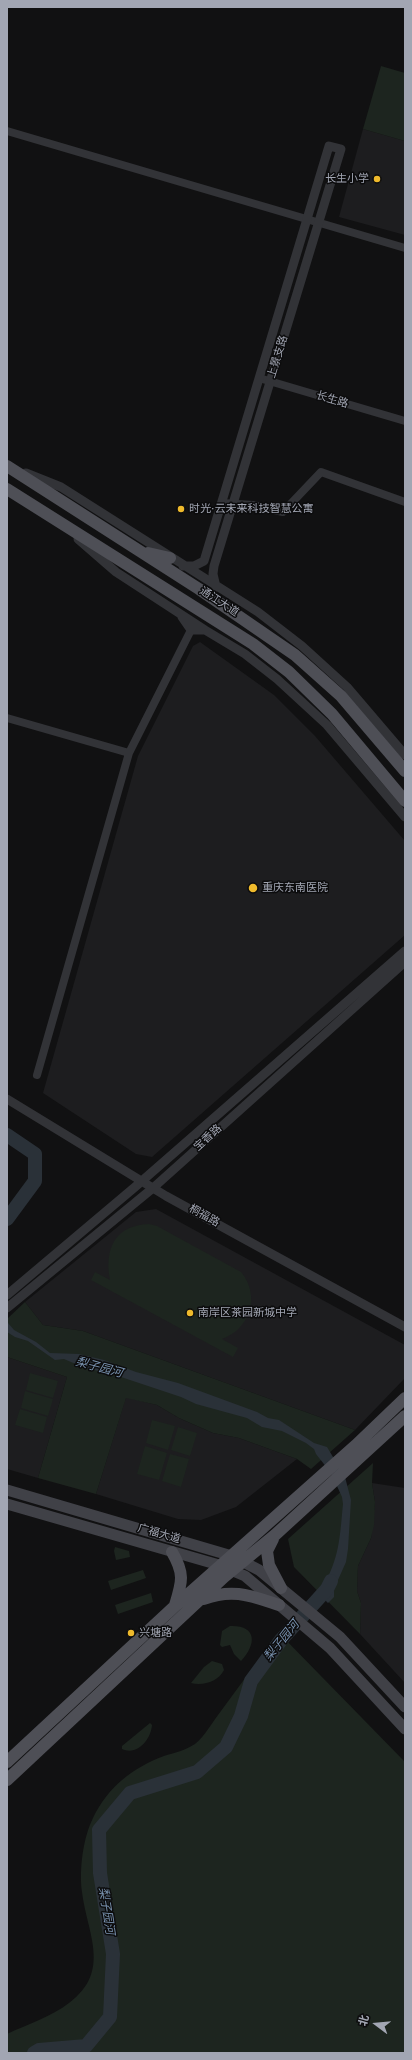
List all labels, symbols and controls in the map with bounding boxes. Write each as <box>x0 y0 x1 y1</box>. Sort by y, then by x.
place label: 长生小学 <box>325 172 369 186</box>
marker: 长生小学 <box>372 174 382 184</box>
street label: 上景支路 <box>265 334 291 380</box>
street label: 长生路 <box>314 389 350 411</box>
place label: 时光·云未来科技智慧公寓 <box>189 502 313 516</box>
marker: 时光·云未来科技智慧公寓 <box>176 504 186 514</box>
street label: 通江大道 <box>197 584 241 620</box>
place label: 重庆东南医院 <box>262 881 328 895</box>
marker: 重庆东南医院 <box>247 882 259 894</box>
street label: 宝香路 <box>191 1122 225 1154</box>
street label: 桐福路 <box>186 1202 222 1230</box>
place label: 南岸区茶园新城中学 <box>198 1306 297 1320</box>
marker: 南岸区茶园新城中学 <box>185 1308 195 1318</box>
water label: 梨子园河 <box>74 1355 124 1381</box>
street label: 广福大道 <box>136 1522 182 1546</box>
water label: 梨子园河 <box>261 1618 303 1664</box>
place label: 兴塘路 <box>139 1626 172 1640</box>
marker: 兴塘路 <box>126 1628 136 1638</box>
water label: 梨子园河 <box>95 1886 117 1936</box>
north arrow <box>356 2004 396 2044</box>
text: 北 <box>356 2013 372 2028</box>

